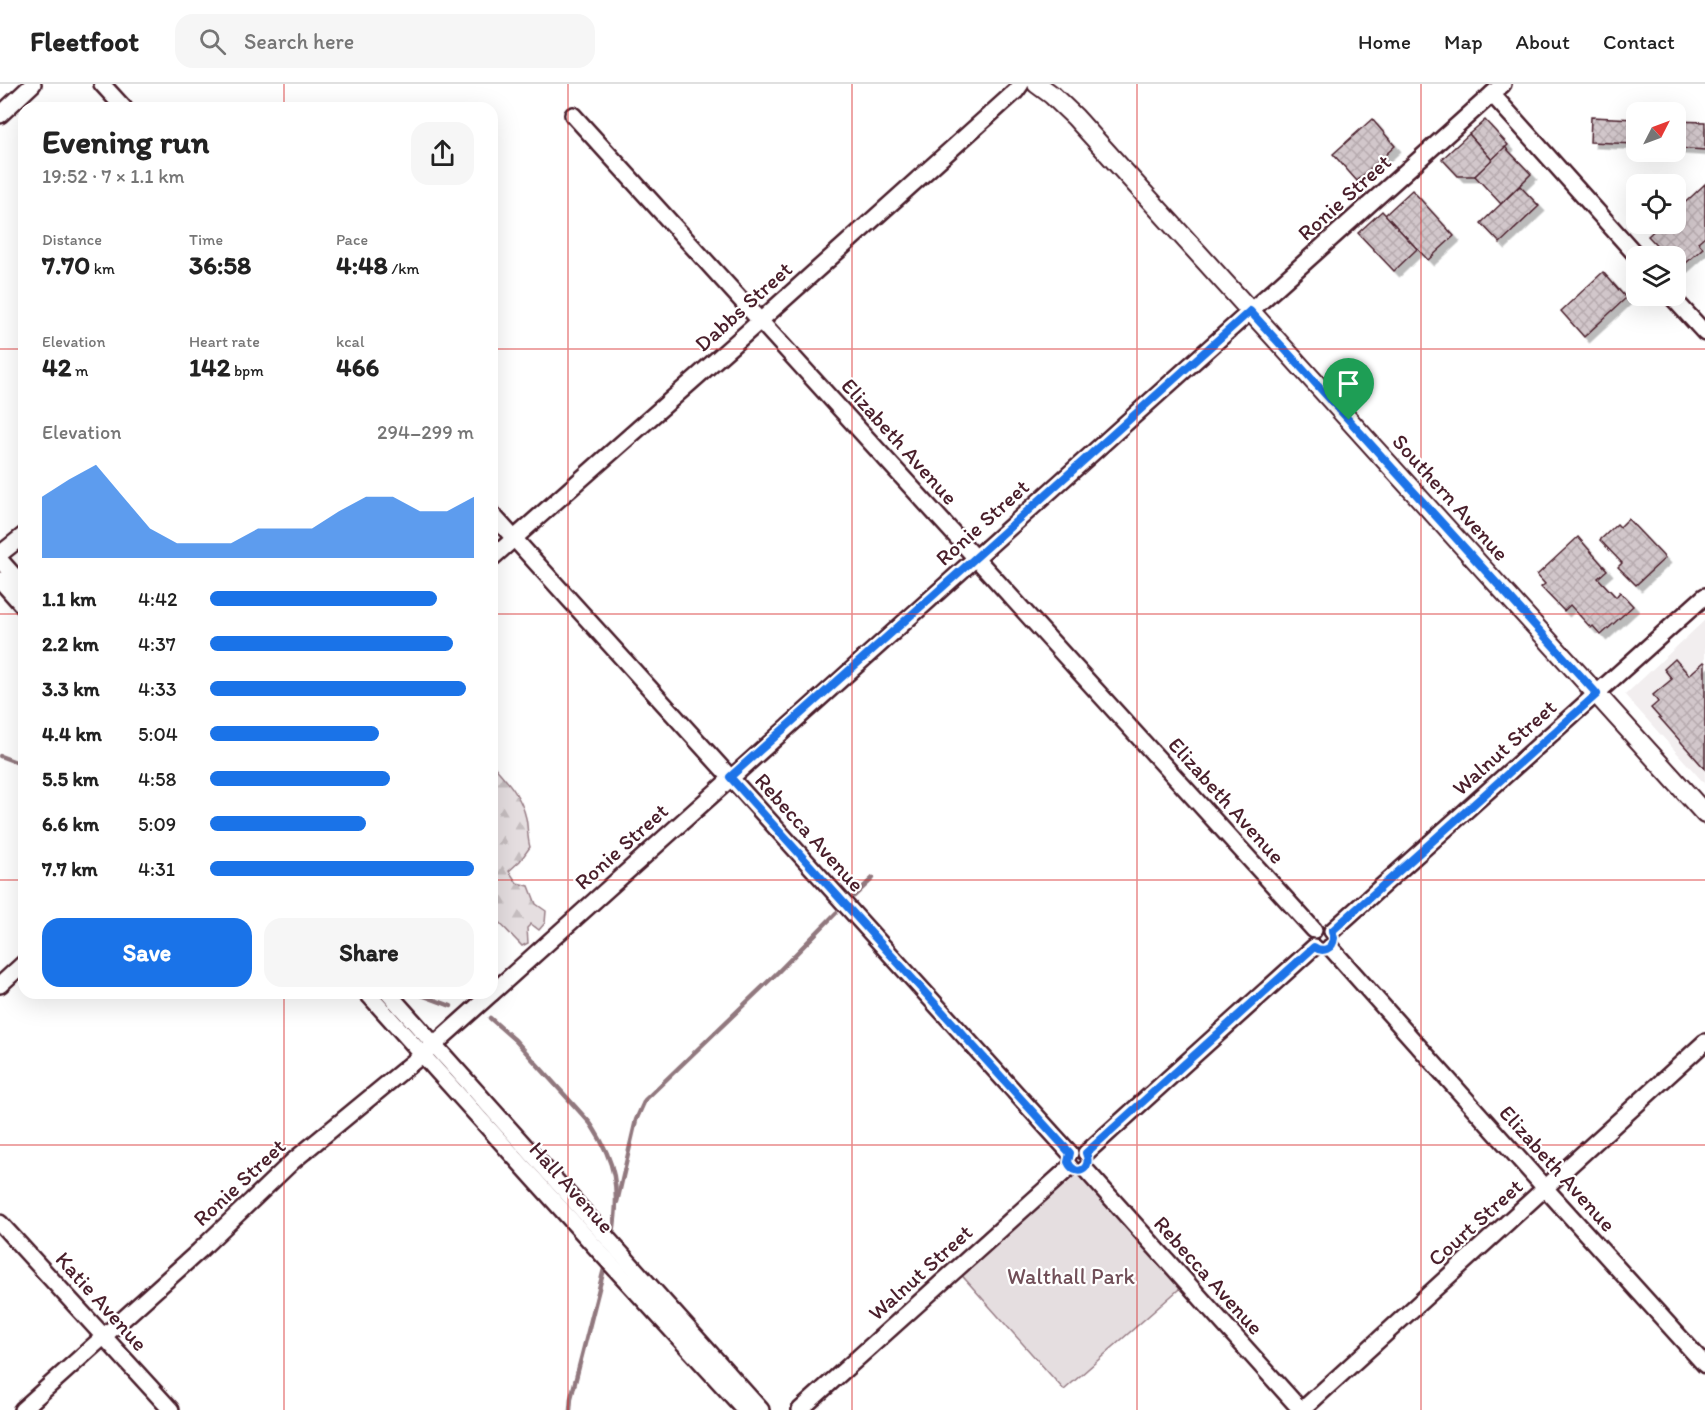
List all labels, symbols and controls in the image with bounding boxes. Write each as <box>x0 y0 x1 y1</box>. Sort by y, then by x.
search box <box>175 14 595 68</box>
text: Fleetfoot <box>30 24 139 58</box>
icon: search <box>196 25 229 58</box>
text: Search here <box>244 28 354 55</box>
text: Home <box>1358 29 1411 54</box>
text: Map <box>1444 29 1483 54</box>
text: About <box>1516 29 1570 54</box>
text: Contact <box>1603 29 1675 54</box>
north arrow <box>1626 102 1686 162</box>
map controls <box>1626 102 1686 306</box>
text: Evening run <box>42 122 209 161</box>
button: share <box>411 122 474 185</box>
street label: Ronie Street <box>1292 148 1397 246</box>
text: 19:52 · 7 × 1.1 km <box>42 164 185 188</box>
button: locate <box>1626 174 1686 234</box>
text: Distance <box>42 230 102 249</box>
text: Time <box>189 230 223 249</box>
text: Pace <box>336 230 368 249</box>
button: layers <box>1626 246 1686 306</box>
text: 7.70 <box>42 249 90 281</box>
text: 36:58 <box>189 249 251 281</box>
text: 4:48 <box>336 249 388 281</box>
street label: Dabbs Street <box>689 256 798 357</box>
text: km <box>90 259 115 278</box>
text: /km <box>388 259 419 278</box>
text: Elevation <box>42 332 106 351</box>
text: Heart rate <box>189 332 260 351</box>
text: kcal <box>336 332 364 351</box>
text: 42 <box>42 351 71 383</box>
text: 142 <box>189 351 230 383</box>
text: 466 <box>336 351 379 383</box>
pin <box>1323 358 1374 420</box>
text: m <box>71 361 88 380</box>
text: bpm <box>230 361 264 380</box>
icon: arrive <box>1332 367 1365 400</box>
street label: Elizabeth Avenue <box>836 372 964 510</box>
text: Elevation <box>42 420 121 444</box>
text: 294–299 m <box>377 420 474 444</box>
street label: Southern Avenue <box>1386 428 1515 566</box>
street label: Ronie Street <box>930 473 1035 571</box>
text: 1.1 km <box>42 587 96 611</box>
text: 4:42 <box>138 587 177 611</box>
text: 2.2 km <box>42 632 99 656</box>
text: 4:37 <box>138 632 176 656</box>
text: 3.3 km <box>42 677 100 701</box>
text: 4:33 <box>138 677 177 701</box>
street label: Walnut Street <box>1447 694 1562 801</box>
text: 4.4 km <box>42 722 102 746</box>
text: 5:04 <box>138 722 178 746</box>
street label: Elizabeth Avenue <box>1163 731 1291 869</box>
text: 5.5 km <box>42 767 99 791</box>
text: 4:58 <box>138 767 176 791</box>
street label: Rebecca Avenue <box>749 767 870 897</box>
street label: Ronie Street <box>569 797 674 895</box>
text: 6.6 km <box>42 812 99 836</box>
text: 5:09 <box>138 812 176 836</box>
text: 7.7 km <box>42 857 98 881</box>
text: 4:31 <box>138 857 175 881</box>
button: Save <box>42 918 252 987</box>
button: Share <box>264 918 474 987</box>
street label: Elizabeth Avenue <box>1494 1099 1622 1237</box>
street label: Ronie Street <box>187 1133 291 1232</box>
street label: Hall Avenue <box>523 1136 620 1239</box>
street label: Court Street <box>1422 1173 1528 1272</box>
street label: Rebecca Avenue <box>1148 1210 1269 1340</box>
street label: Walnut Street <box>863 1219 978 1326</box>
street label: Katie Avenue <box>50 1246 153 1357</box>
park label: Walthall Park <box>1007 1263 1136 1290</box>

